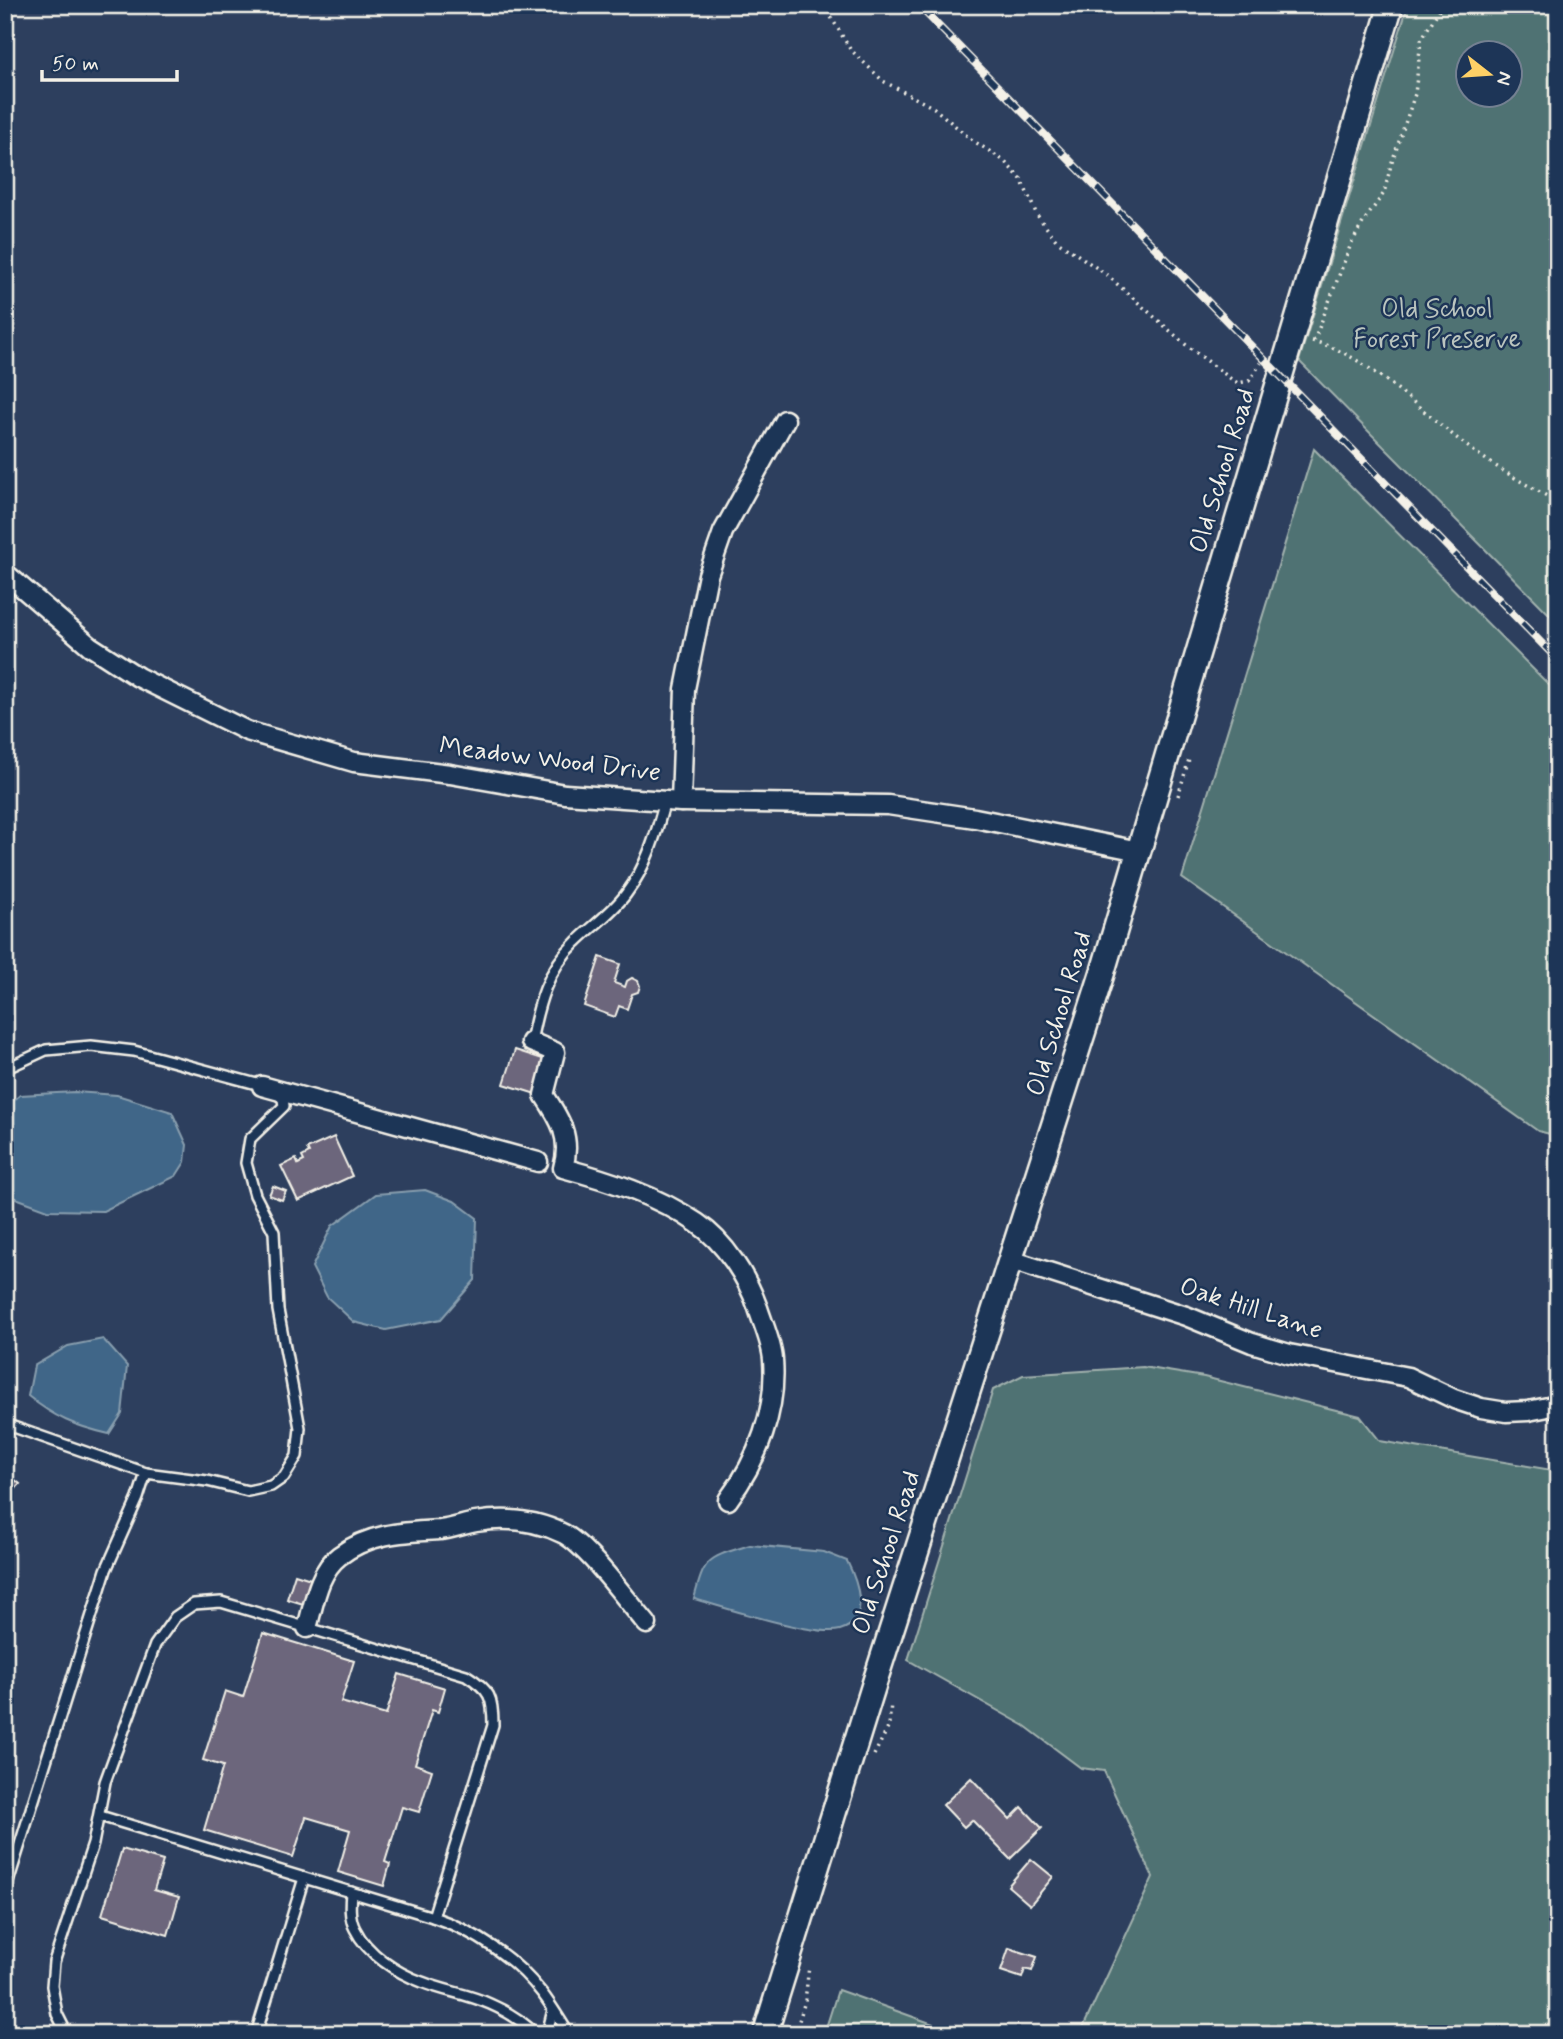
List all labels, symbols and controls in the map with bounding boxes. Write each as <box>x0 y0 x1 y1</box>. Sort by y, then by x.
scale bar <box>42 38 177 82</box>
north arrow <box>1454 38 1524 108</box>
text: 50 m <box>52 50 99 78</box>
text: N <box>1490 69 1518 88</box>
park label: Old School Forest Preserve <box>1353 293 1521 357</box>
street label: Old School Road <box>1182 385 1264 557</box>
street label: Meadow Wood Drive <box>437 730 663 790</box>
street label: Old School Road <box>1019 928 1101 1100</box>
street label: Oak Hill Lane <box>1175 1270 1327 1348</box>
street label: Old School Road <box>845 1467 929 1639</box>

